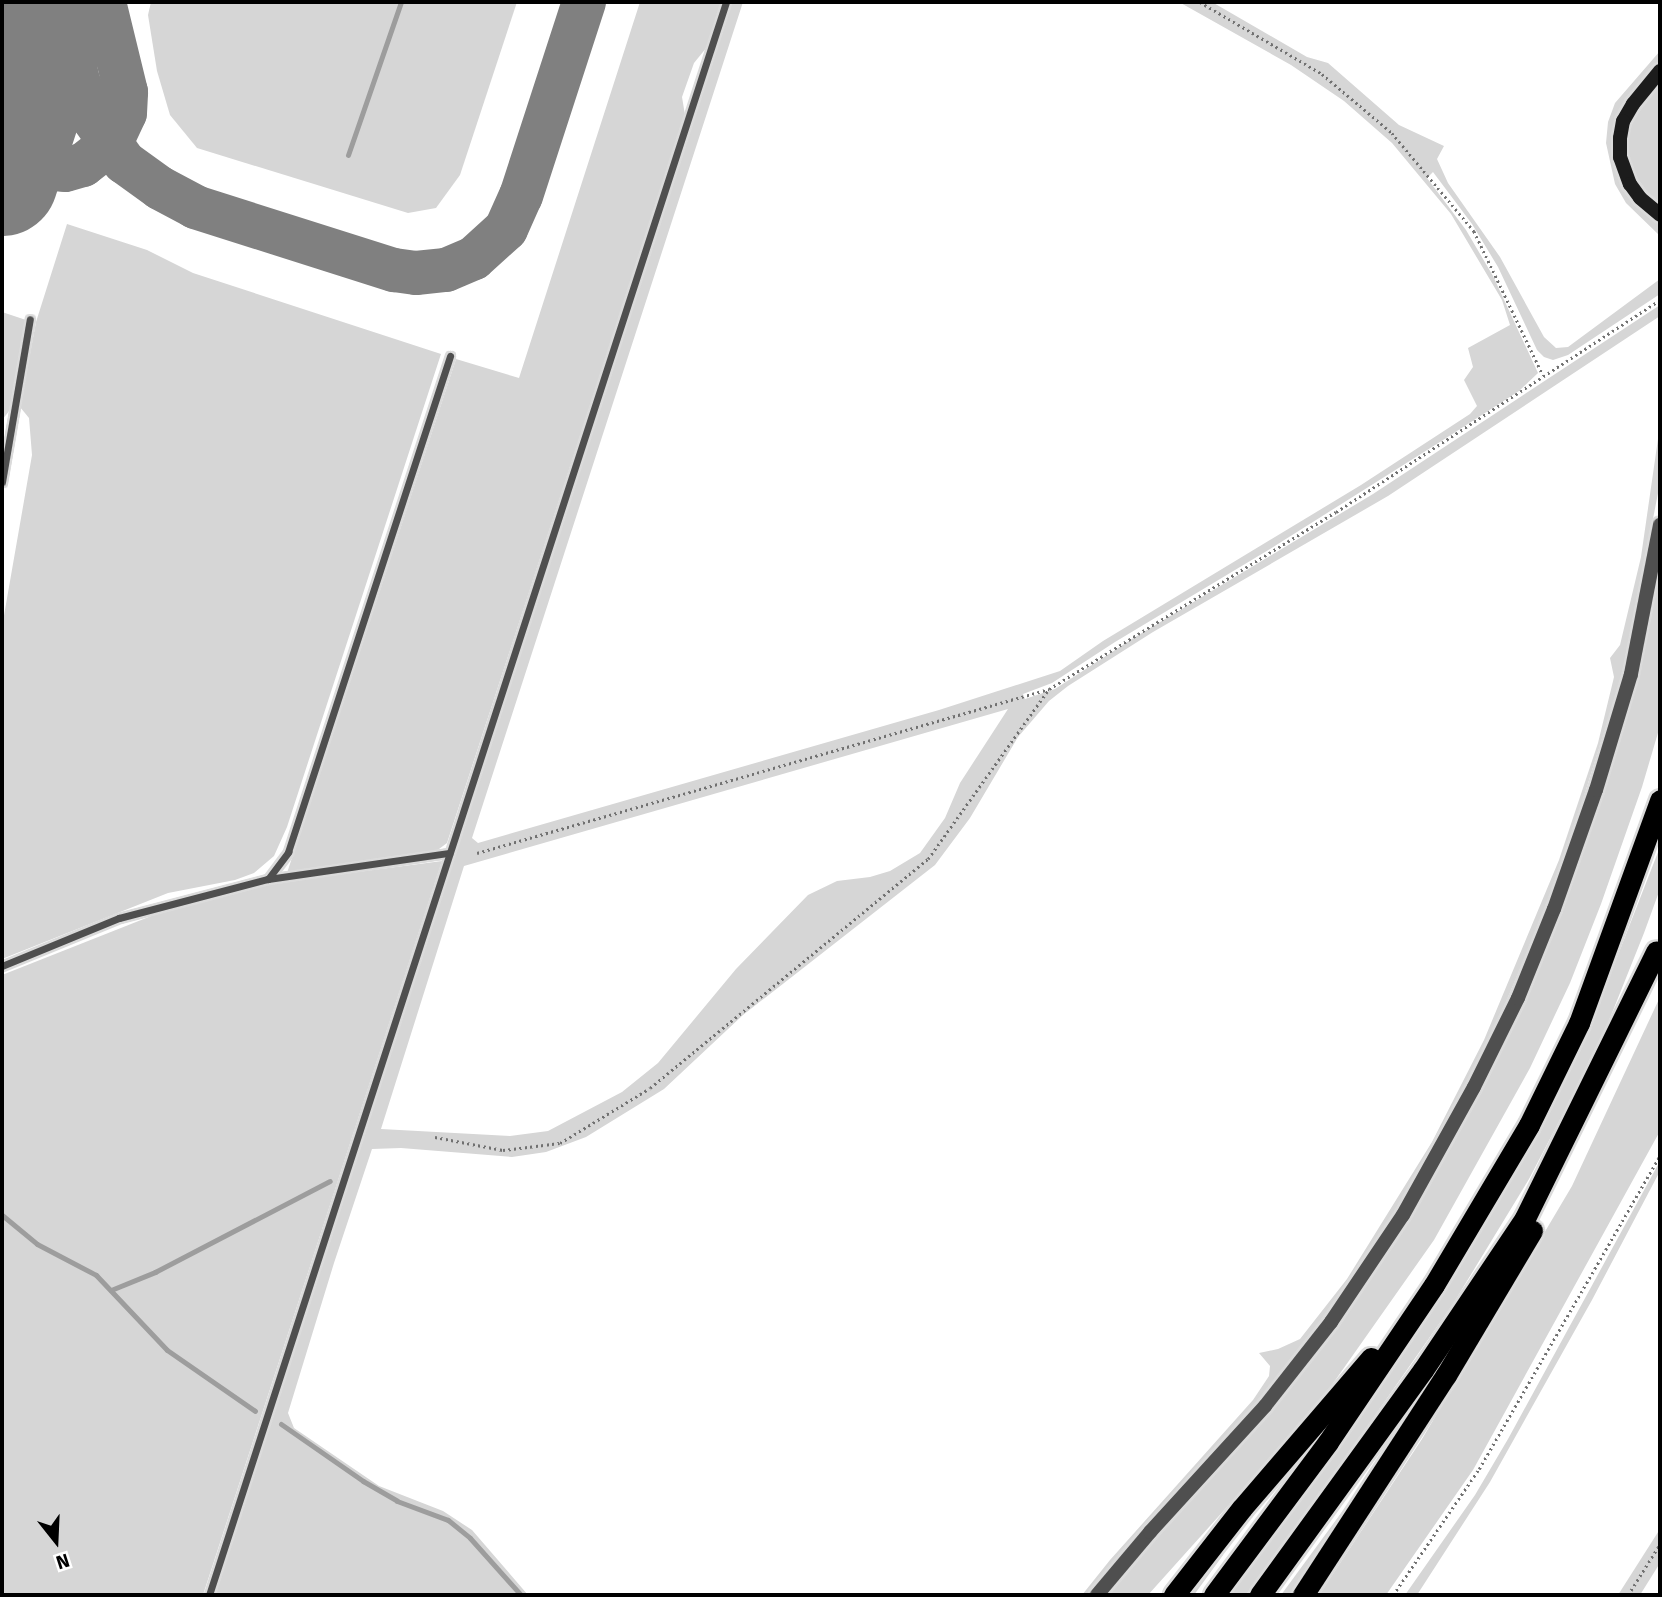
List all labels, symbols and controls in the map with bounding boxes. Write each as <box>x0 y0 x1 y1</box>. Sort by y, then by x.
north arrow <box>21 1506 91 1576</box>
text: N <box>53 1549 72 1574</box>

